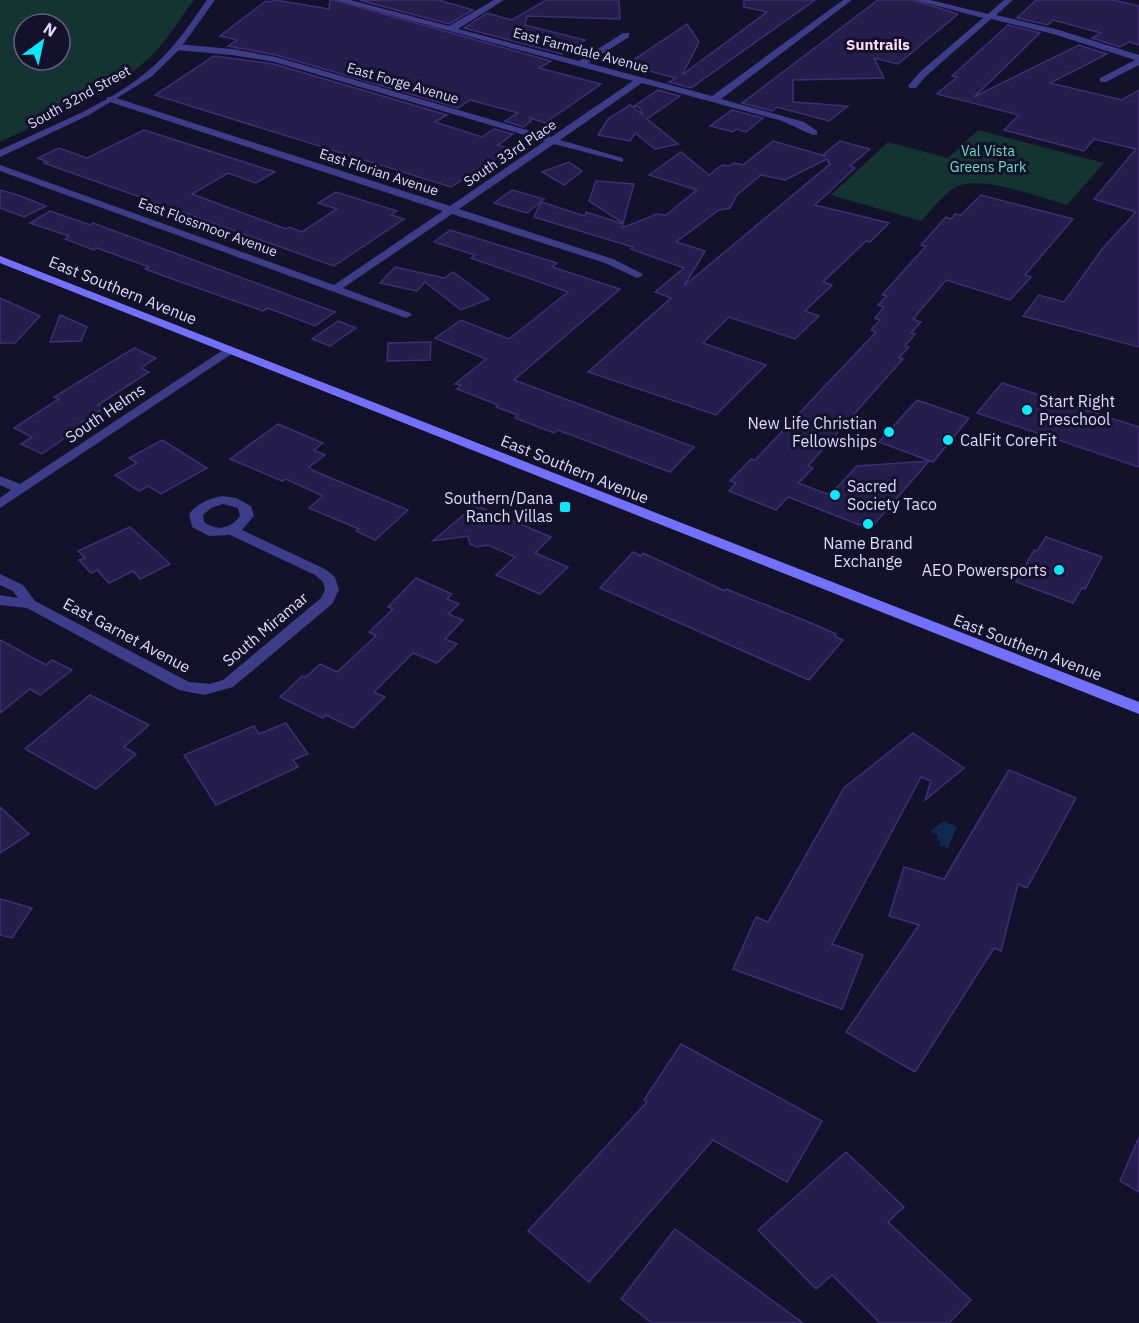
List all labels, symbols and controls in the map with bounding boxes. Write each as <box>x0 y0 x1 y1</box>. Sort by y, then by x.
north arrow <box>12 12 72 72</box>
text: N <box>40 18 60 41</box>
street label: East Farmdale Avenue <box>511 23 651 77</box>
district label: Suntrails <box>846 35 910 54</box>
street label: East Forge Avenue <box>345 58 461 108</box>
street label: South 32nd Street <box>24 61 134 133</box>
street label: South 33rd Place <box>460 115 560 191</box>
park label: Val Vista Greens Park <box>950 142 1027 176</box>
street label: East Florian Avenue <box>317 144 441 200</box>
street label: East Flossmoor Avenue <box>136 193 280 261</box>
street label: East Southern Avenue <box>46 251 200 329</box>
street label: South Helms <box>61 379 149 447</box>
place label: Start Right Preschool <box>1039 391 1115 429</box>
marker: Start Right Preschool <box>1020 403 1034 417</box>
place label: New Life Christian Fellowships <box>747 413 877 451</box>
marker: New Life Christian Fellowships <box>882 425 896 439</box>
street label: East Southern Avenue <box>498 430 652 508</box>
place label: CalFit CoreFit <box>960 430 1057 450</box>
marker: CalFit CoreFit <box>941 433 955 447</box>
place label: Sacred Society Taco <box>847 476 937 514</box>
place label: Southern/Dana Ranch Villas <box>444 488 553 526</box>
marker: Sacred Society Taco <box>828 488 842 502</box>
marker: Southern/Dana Ranch Villas <box>558 500 572 514</box>
marker: Name Brand Exchange <box>861 517 875 531</box>
place label: Name Brand Exchange <box>823 533 913 571</box>
place label: AEO Powersports <box>922 560 1047 580</box>
marker: AEO Powersports <box>1052 563 1066 577</box>
street label: South Miramar <box>218 587 312 671</box>
street label: East Garnet Avenue <box>60 593 194 677</box>
street label: East Southern Avenue <box>951 609 1106 685</box>

